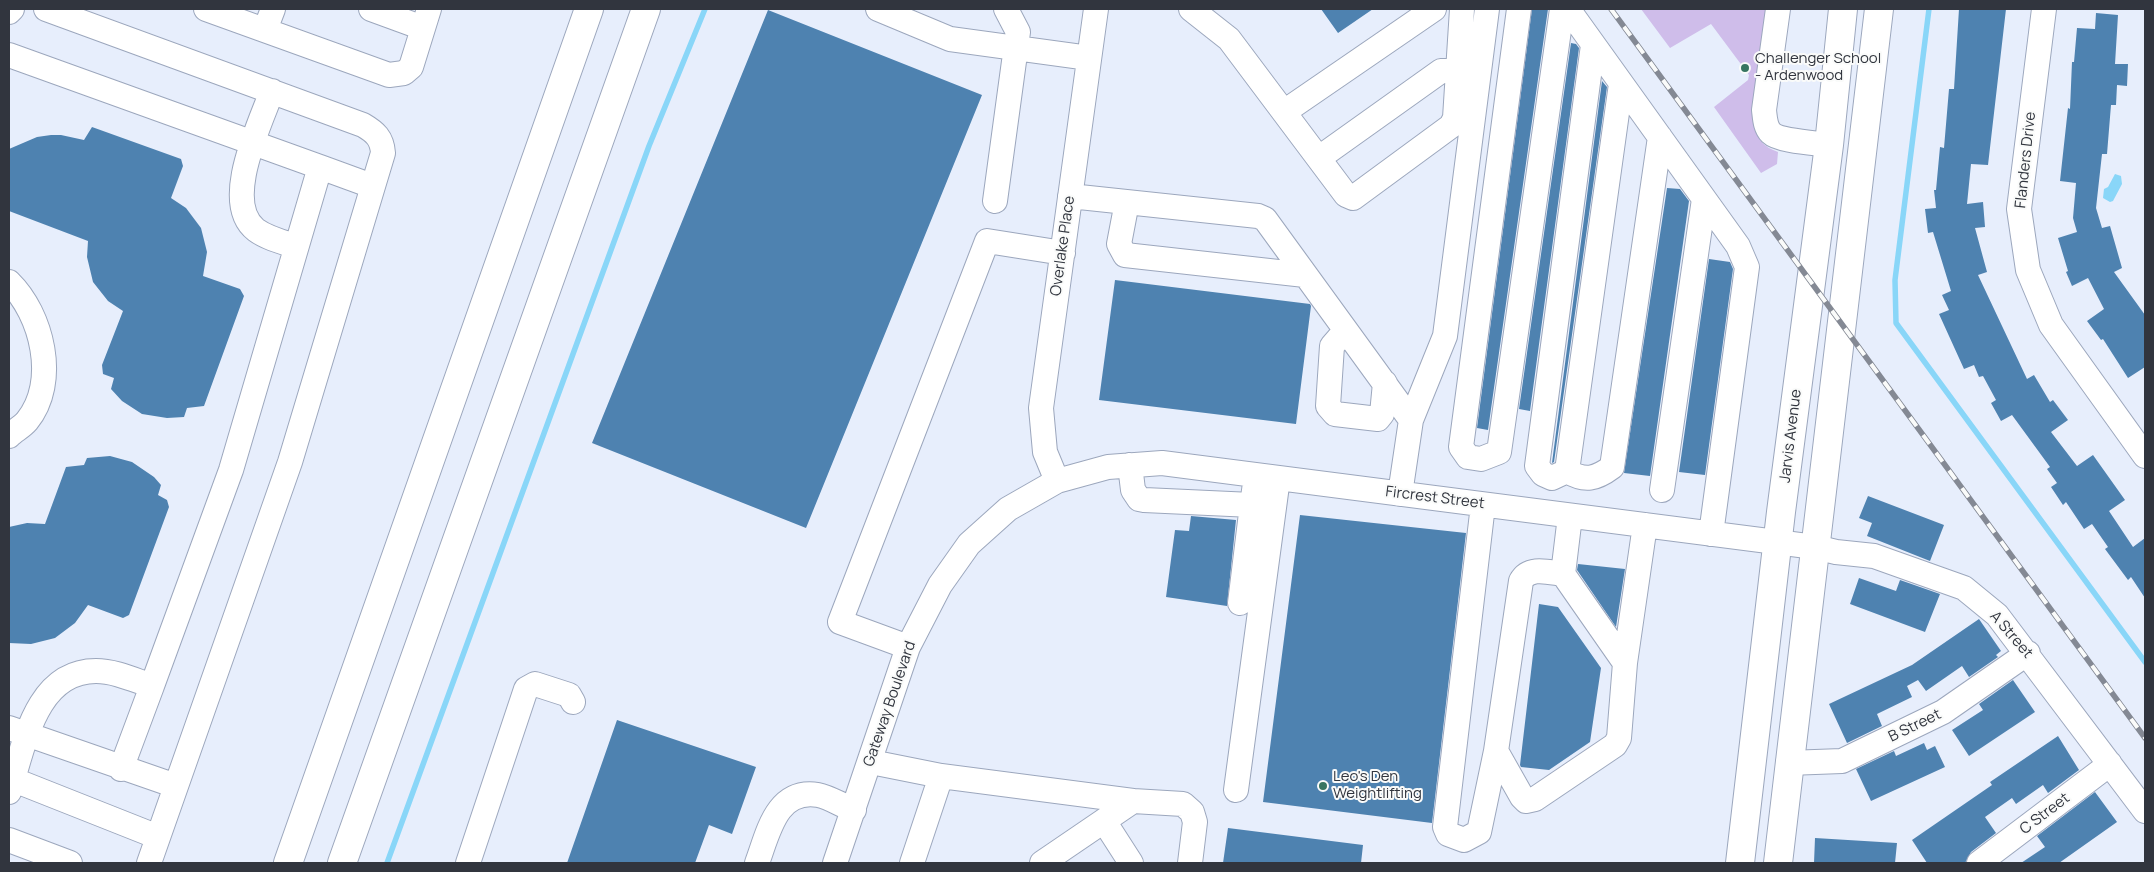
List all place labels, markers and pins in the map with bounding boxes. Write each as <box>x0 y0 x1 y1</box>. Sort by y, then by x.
place label: Challenger School - Ardenwood <box>1755 50 1881 85</box>
marker: Challenger School - Ardenwood <box>1739 62 1751 74</box>
place label: Leo's Den Weightlifting <box>1333 768 1422 803</box>
marker: Leo's Den Weightlifting <box>1317 780 1329 792</box>

